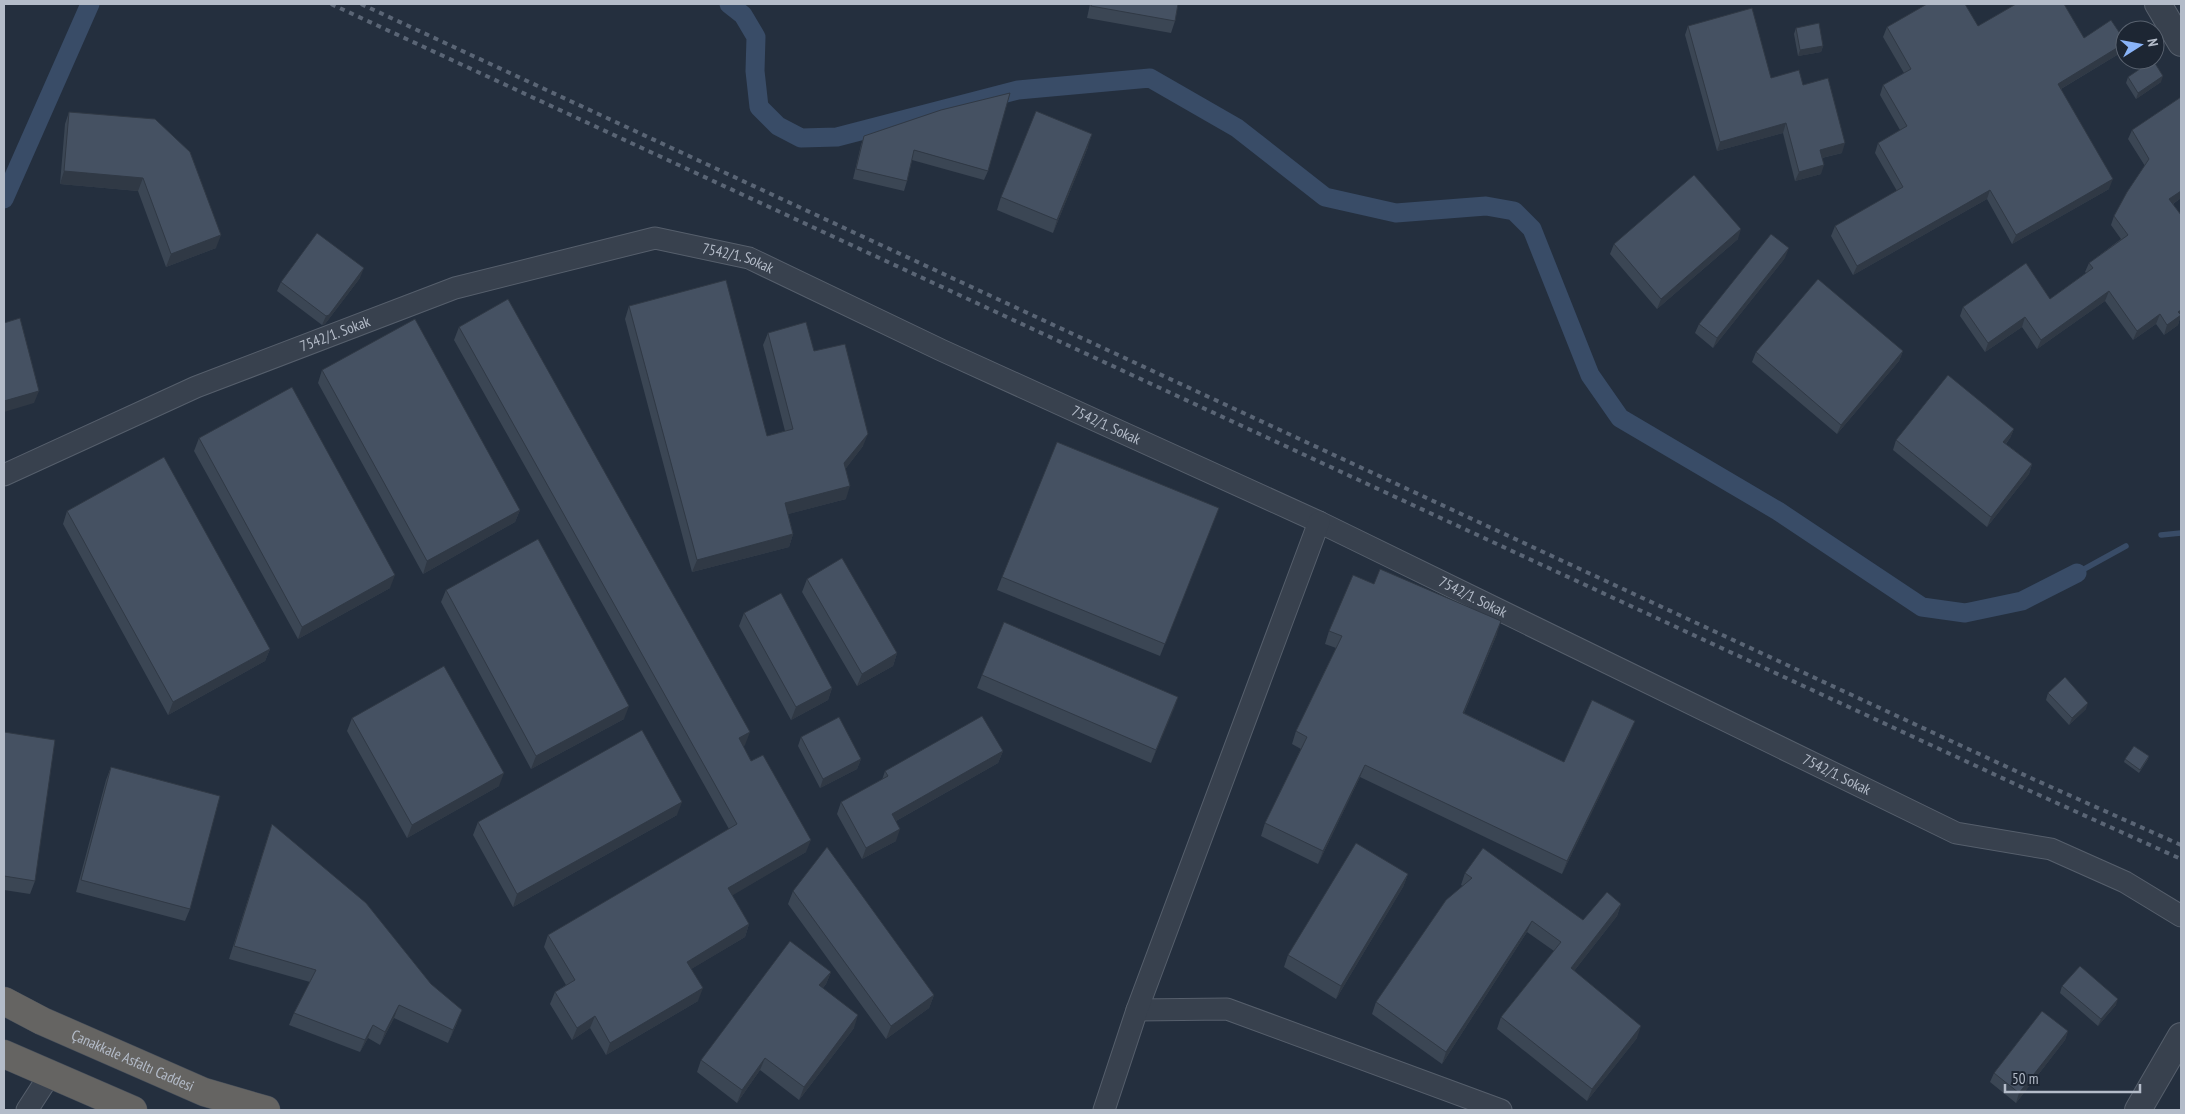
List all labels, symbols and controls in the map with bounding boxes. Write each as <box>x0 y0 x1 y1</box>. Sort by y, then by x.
north arrow <box>2115 20 2165 70</box>
text: N <box>2143 37 2162 48</box>
street label: 7542/1. Sokak <box>701 238 777 277</box>
street label: 7542/1. Sokak <box>297 311 373 355</box>
street label: 7542/1. Sokak <box>1069 401 1144 449</box>
street label: 7542/1. Sokak <box>1436 572 1510 621</box>
street label: 7542/1. Sokak <box>1800 750 1874 799</box>
street label: Çanakkale Asfaltı Caddesi <box>69 1025 197 1095</box>
scale bar <box>2005 1062 2140 1094</box>
text: 50 m <box>2012 1069 2038 1088</box>

